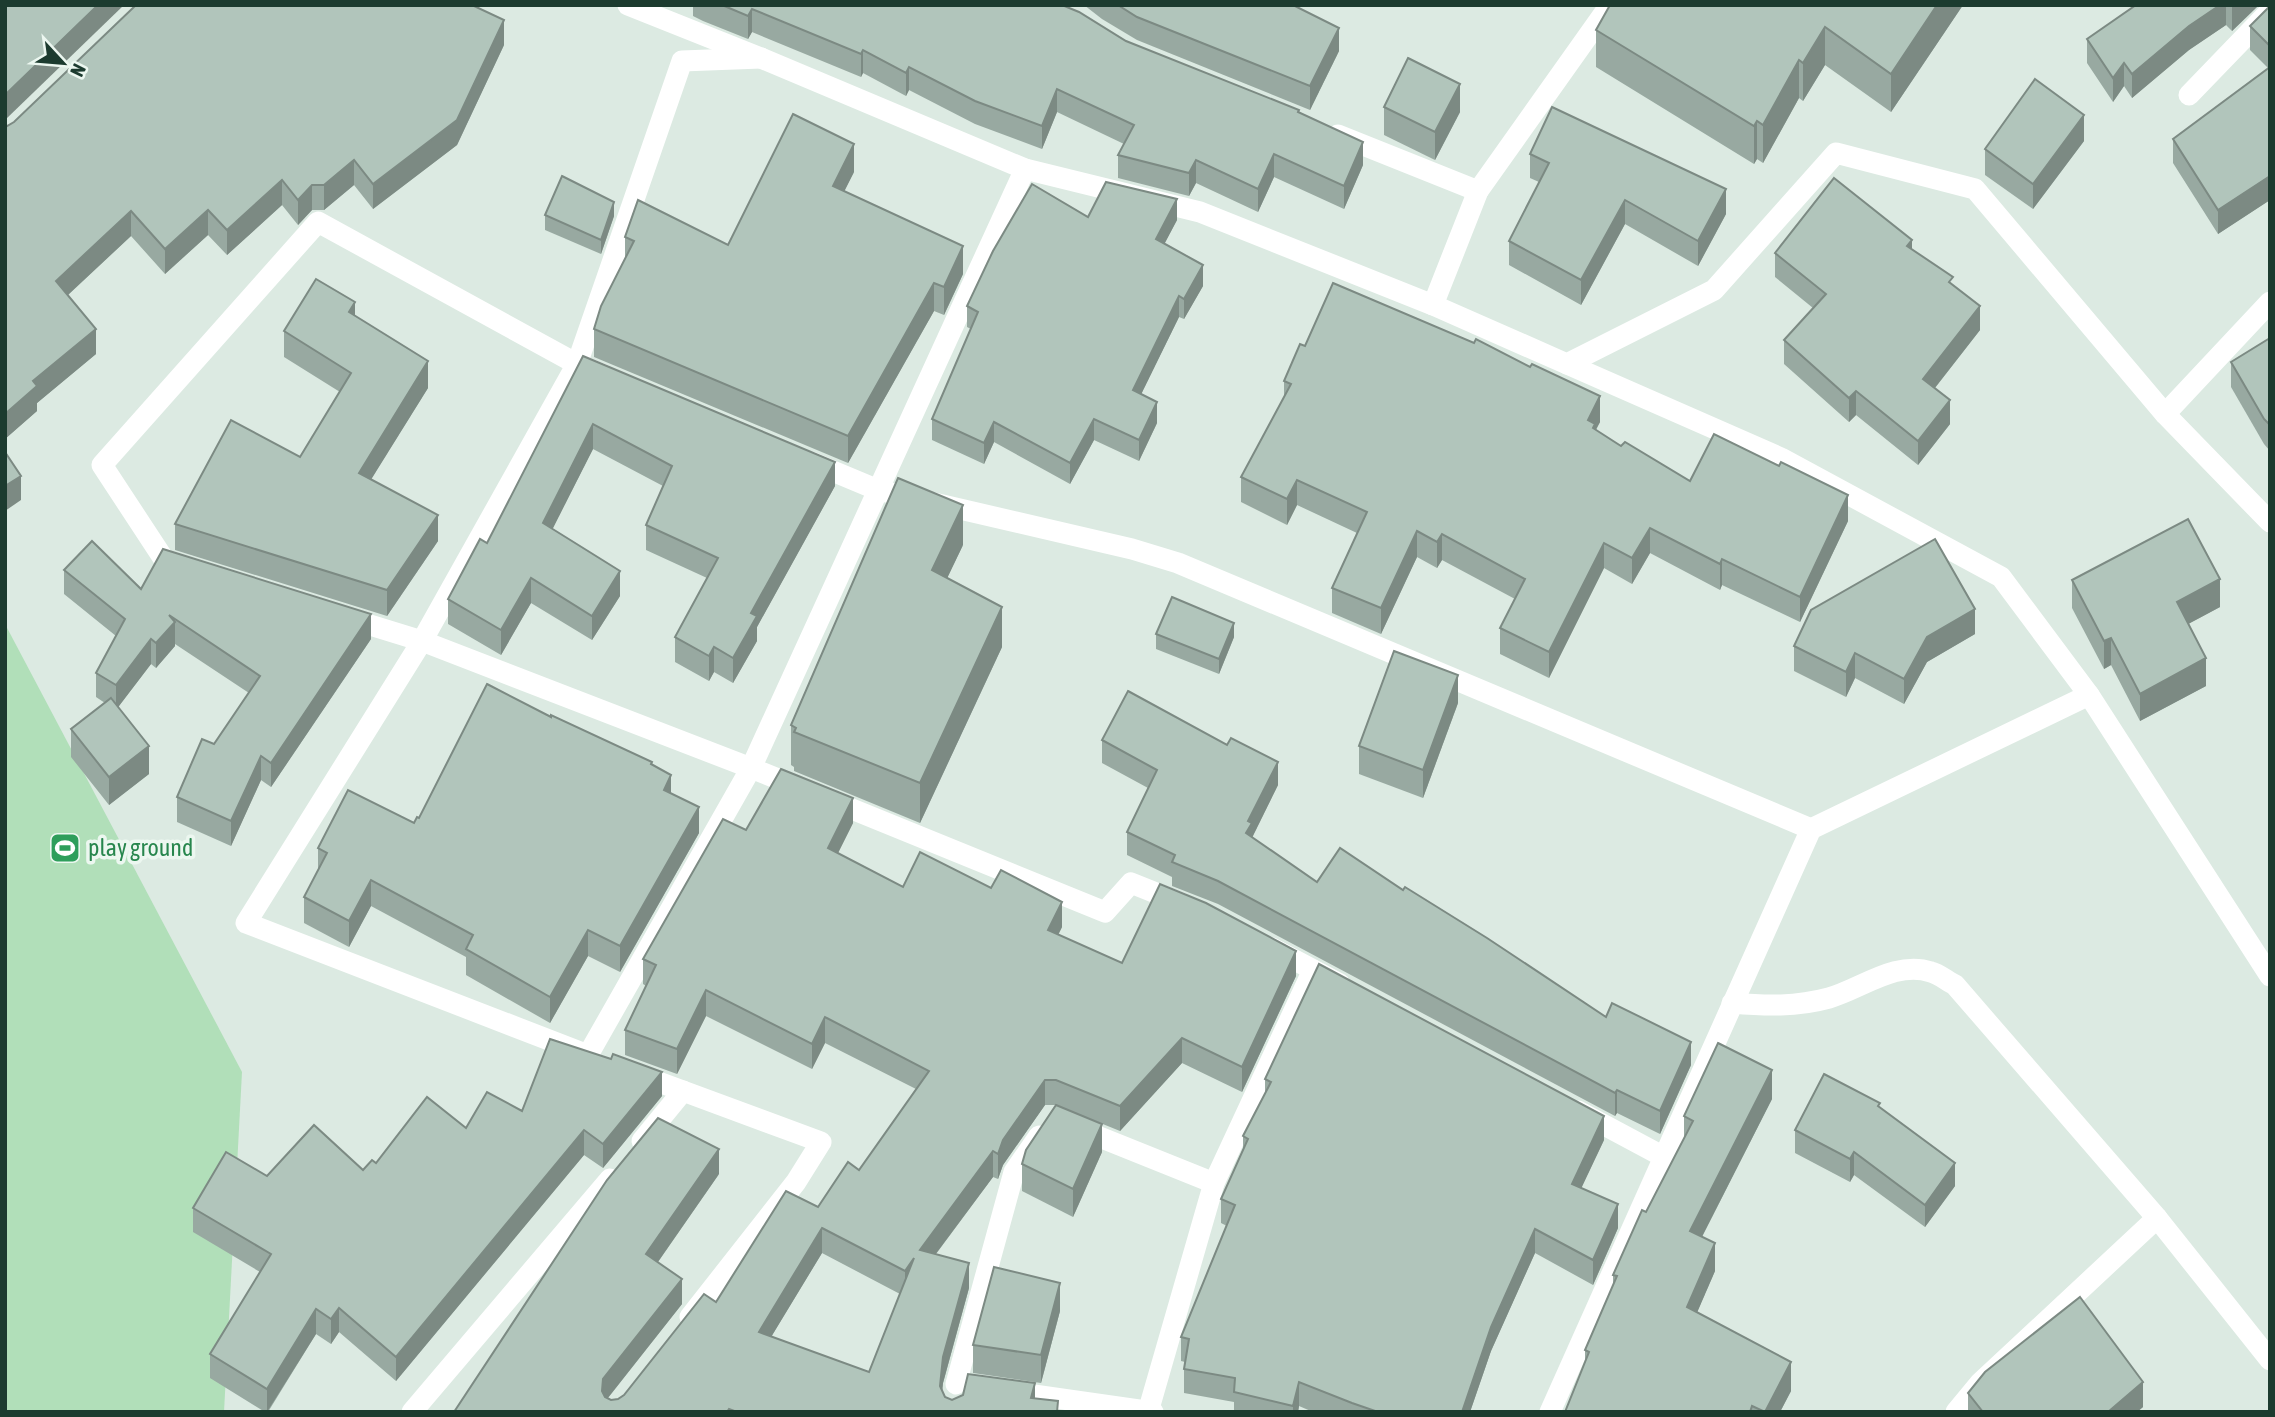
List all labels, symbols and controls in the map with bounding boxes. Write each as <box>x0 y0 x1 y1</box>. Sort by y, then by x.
north arrow <box>28 28 98 98</box>
text: N <box>66 61 91 80</box>
sports icon: play ground <box>48 831 82 865</box>
place label: play ground <box>88 834 193 861</box>

